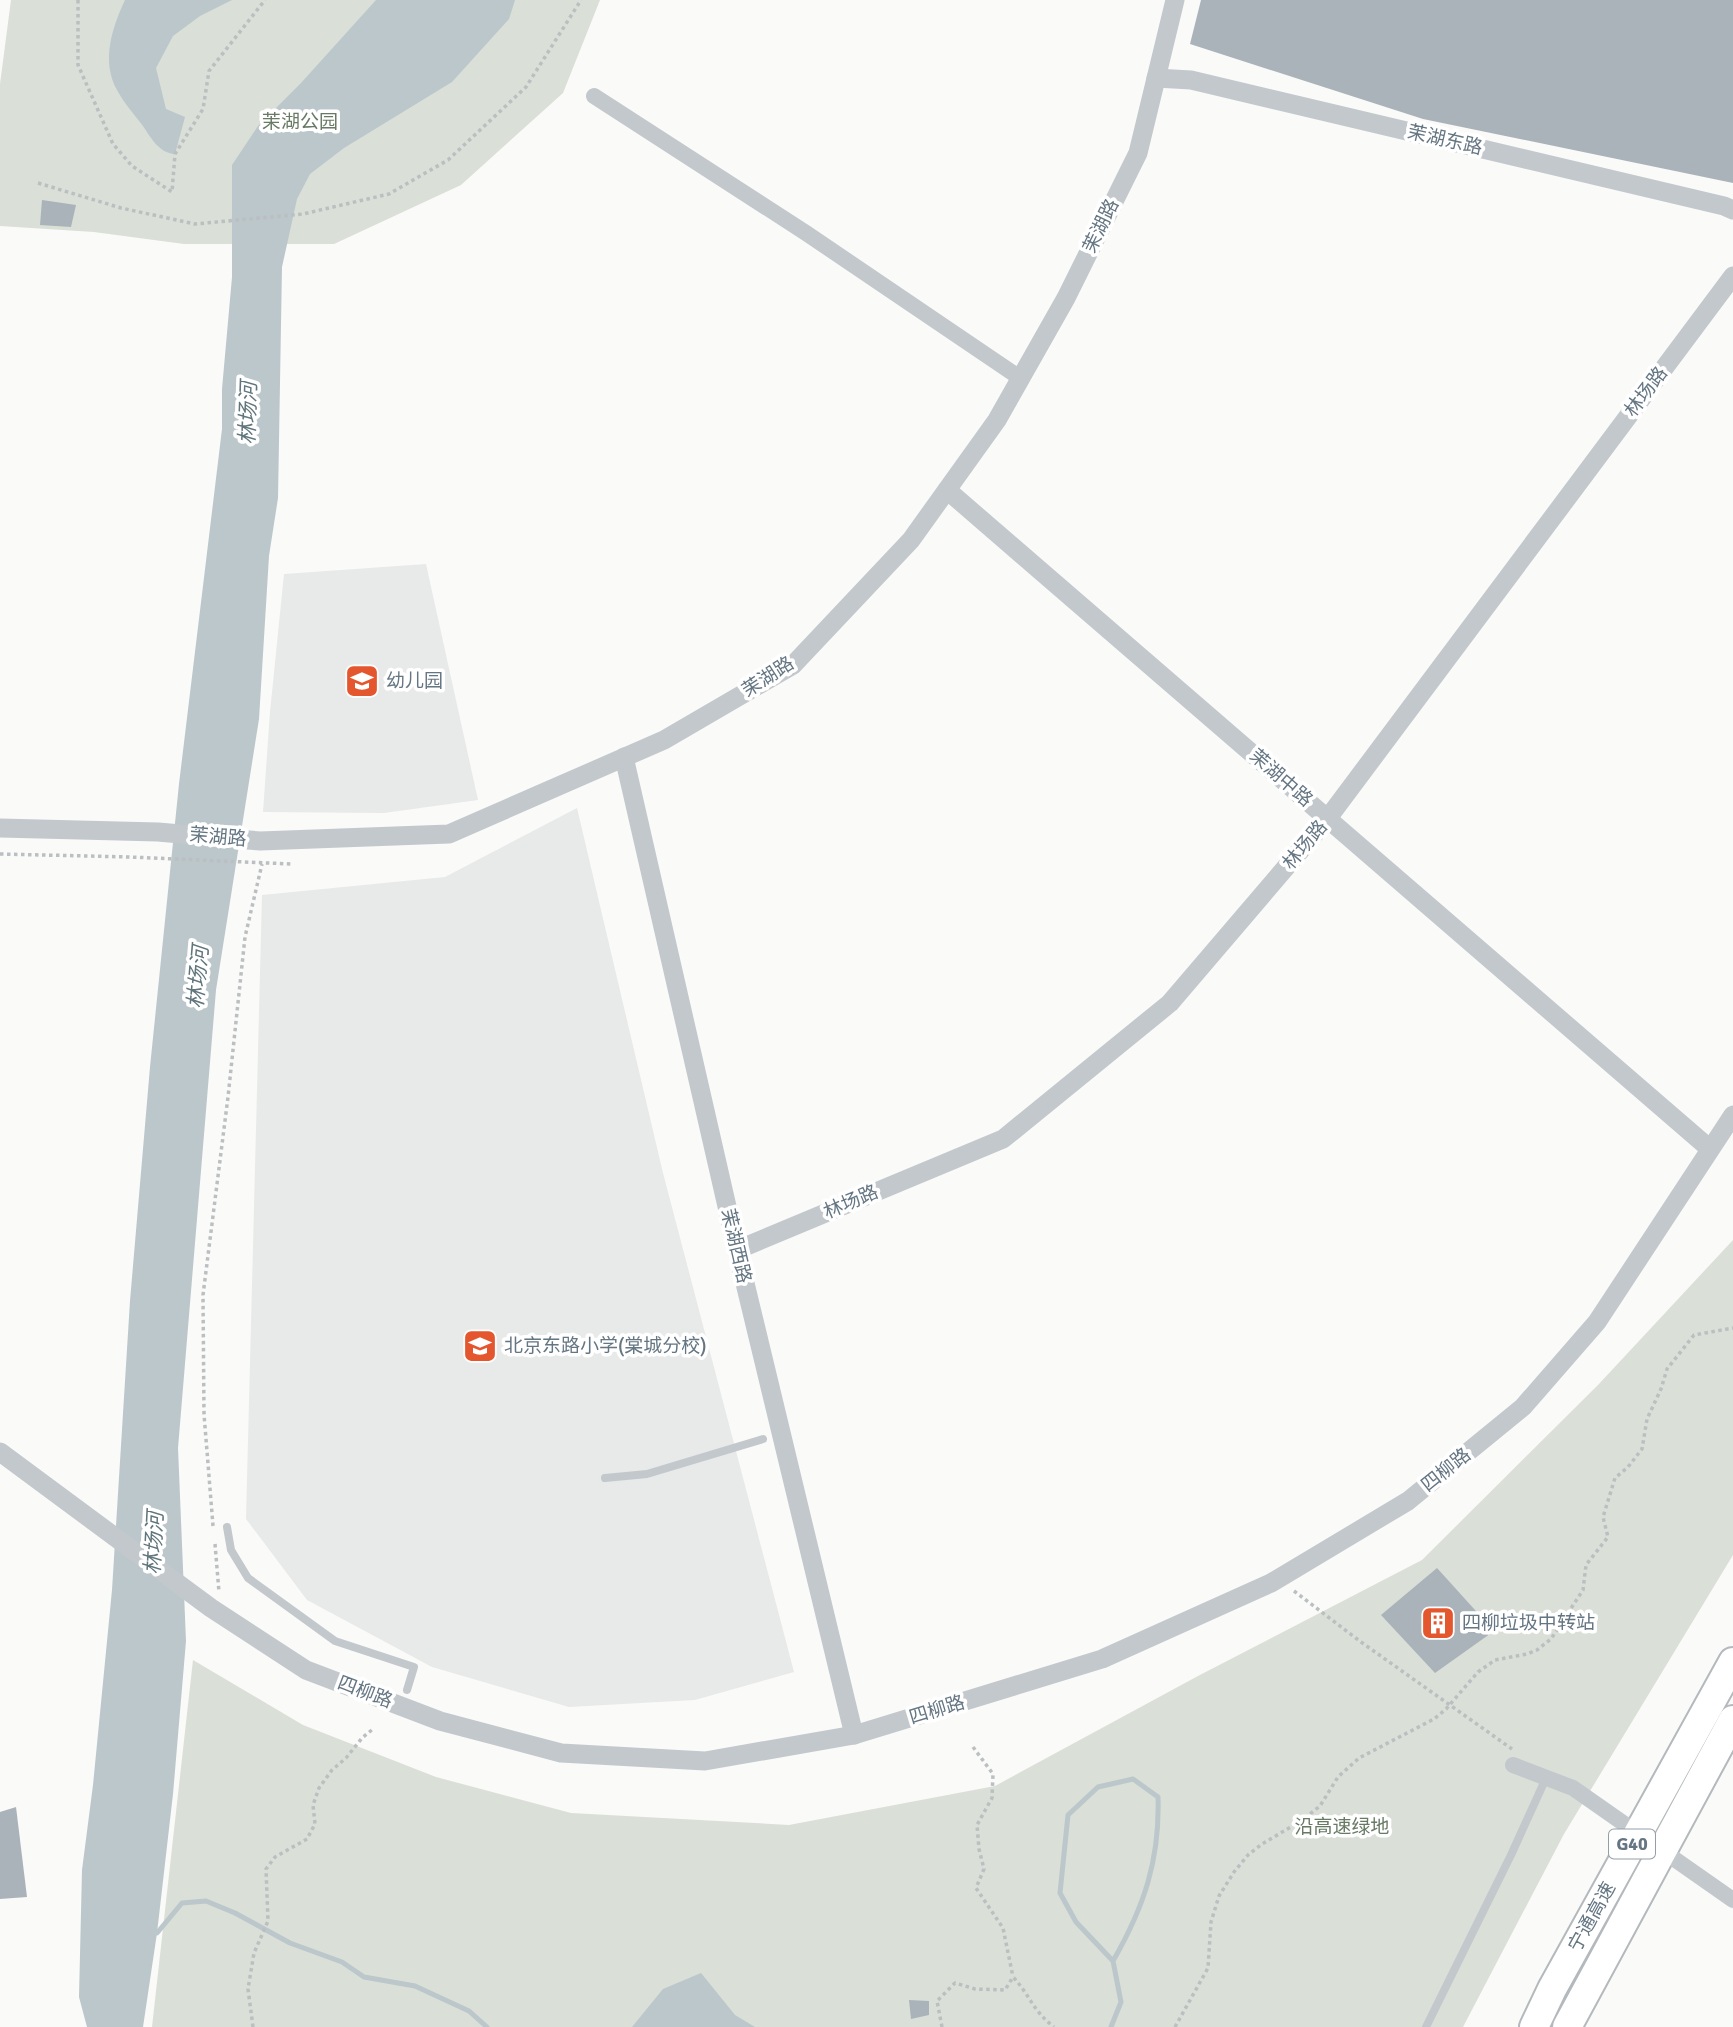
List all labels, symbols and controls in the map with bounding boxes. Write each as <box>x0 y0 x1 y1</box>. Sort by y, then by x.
park label: 茉湖公园 <box>262 110 338 134</box>
street label: 茉湖东路 <box>1405 120 1485 160</box>
street label: 茉湖路 <box>1078 195 1124 257</box>
street label: 林场路 <box>1619 362 1673 422</box>
water label: 林场河 <box>234 377 262 445</box>
street label: 茉湖路 <box>738 651 798 703</box>
school or university icon: 幼儿园 <box>343 662 381 700</box>
place label: 幼儿园 <box>386 669 443 693</box>
street label: 茉湖中路 <box>1244 744 1318 812</box>
street label: 林场路 <box>1277 815 1333 875</box>
street label: 茉湖路 <box>189 823 247 851</box>
water label: 林场河 <box>182 941 214 1010</box>
street label: 林场路 <box>820 1180 882 1224</box>
street label: 茉湖西路 <box>716 1206 756 1286</box>
school or university icon: 北京东路小学(棠城分校) <box>461 1327 499 1365</box>
place label: 北京东路小学(棠城分校) <box>504 1334 707 1358</box>
street label: 四柳路 <box>1416 1443 1476 1497</box>
water label: 林场河 <box>139 1507 169 1575</box>
building icon: 四柳垃圾中转站 <box>1419 1604 1457 1642</box>
place label: 四柳垃圾中转站 <box>1462 1611 1595 1635</box>
street label: 四柳路 <box>334 1671 396 1713</box>
street label: 四柳路 <box>906 1690 968 1730</box>
park label: 沿高速绿地 <box>1294 1815 1390 1839</box>
road number: G40 <box>1609 1830 1655 1858</box>
street label: 宁通高速 <box>1563 1878 1621 1956</box>

